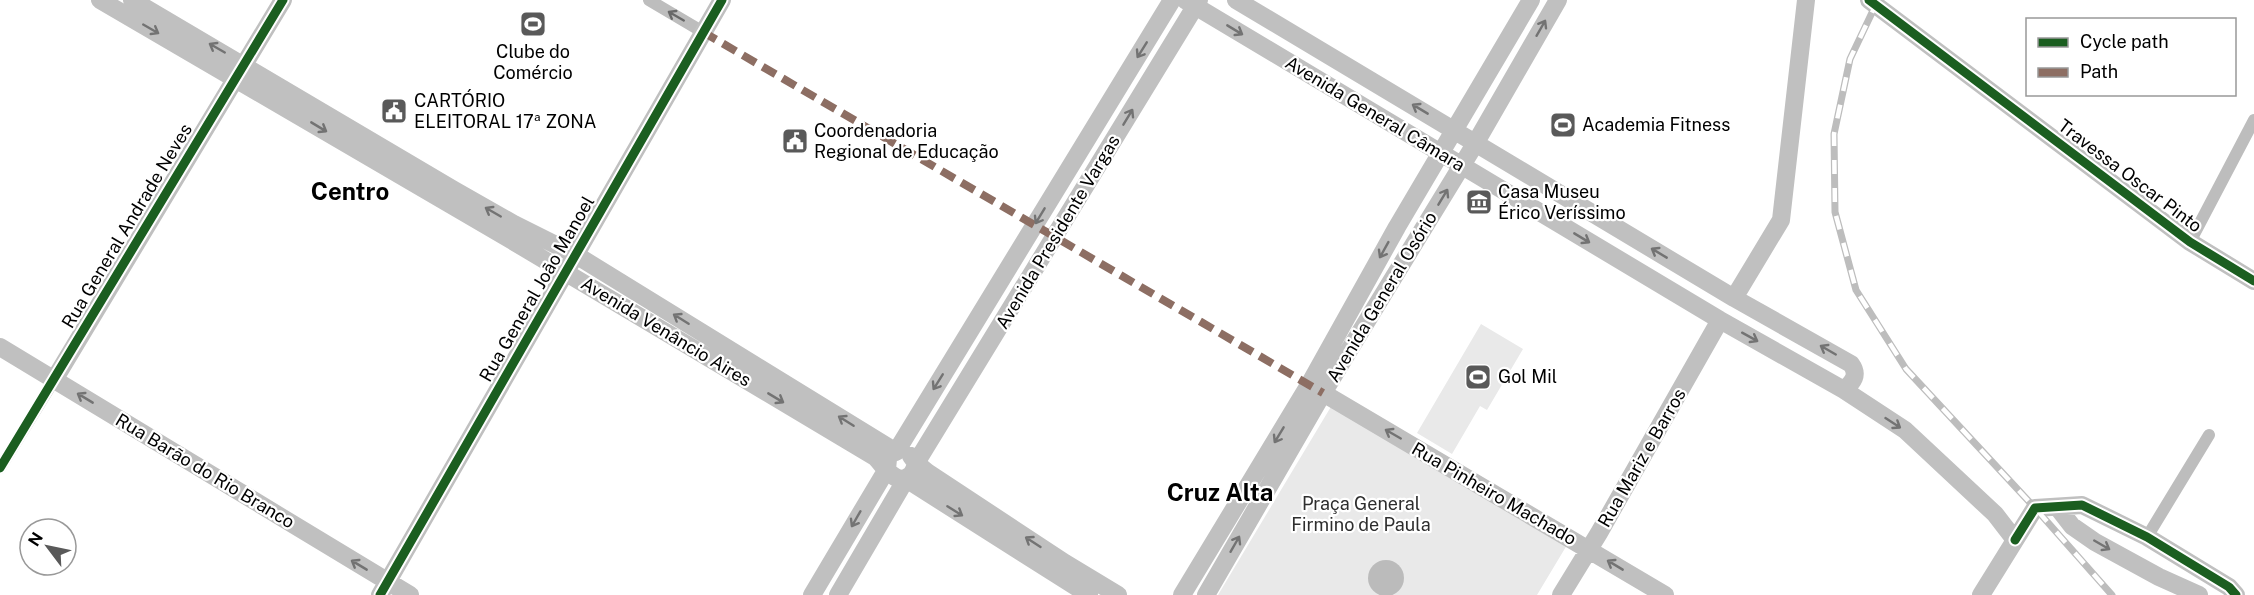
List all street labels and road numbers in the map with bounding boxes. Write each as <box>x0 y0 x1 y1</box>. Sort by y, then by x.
street label: Avenida General Câmara <box>1282 52 1469 176</box>
street label: Travessa Oscar Pinto <box>2054 115 2206 236</box>
street label: Rua General Andrade Neves <box>57 120 196 332</box>
street label: Avenida Presidente Vargas <box>991 131 1124 332</box>
street label: Rua General João Manoel <box>475 192 598 385</box>
street label: Avenida General Osório <box>1322 208 1441 386</box>
street label: Avenida Venâncio Aires <box>577 272 755 391</box>
street label: Rua Mariz e Barros <box>1593 385 1690 531</box>
street label: Rua Barão do Rio Branco <box>112 409 298 532</box>
street label: Rua Pinheiro Machado <box>1408 438 1580 549</box>

